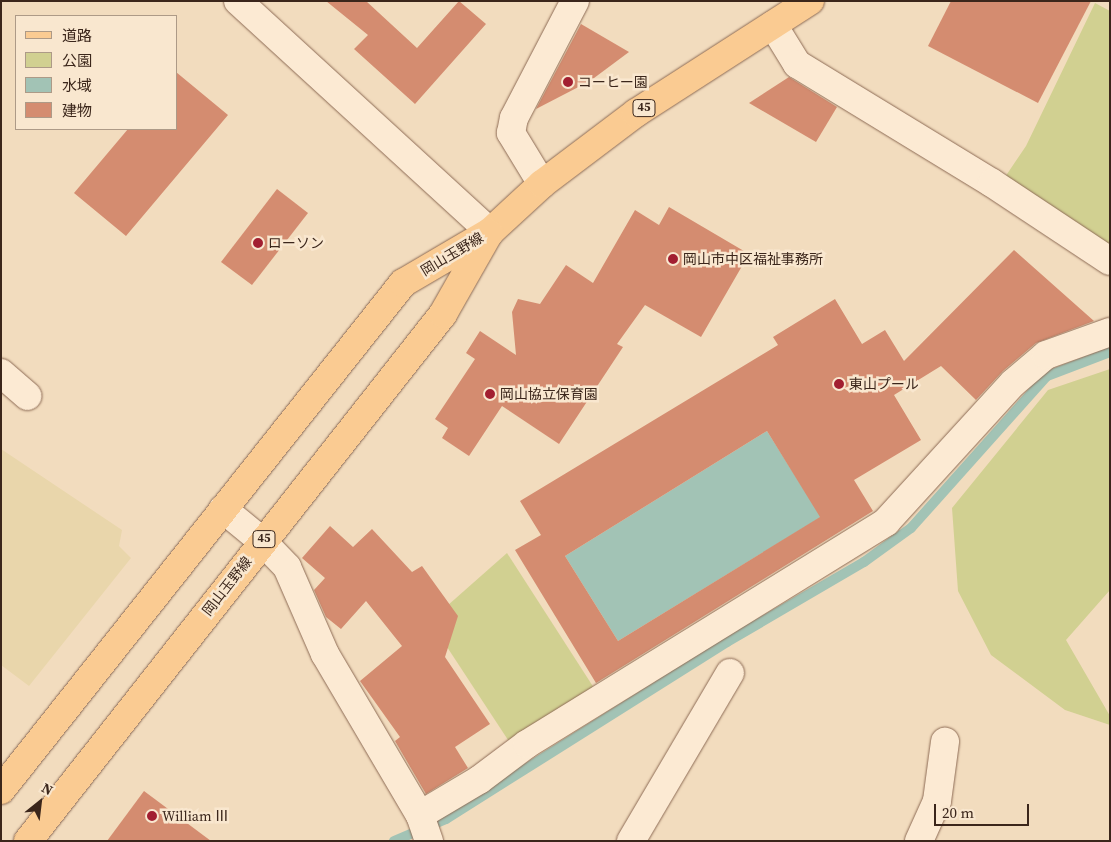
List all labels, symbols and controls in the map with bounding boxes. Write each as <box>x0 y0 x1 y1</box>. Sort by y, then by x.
legend <box>15 15 178 130</box>
text: 道路 <box>62 25 92 46</box>
text: 公園 <box>62 50 92 71</box>
place label: コーヒー園 <box>578 74 648 90</box>
text: 水域 <box>62 75 92 96</box>
marker: コーヒー園 <box>562 76 574 88</box>
road number: 45 <box>632 99 656 118</box>
text: 建物 <box>62 100 92 121</box>
street label: 岡山玉野線 <box>418 229 486 279</box>
place label: ローソン <box>268 235 324 251</box>
marker: ローソン <box>252 237 264 249</box>
place label: 岡山市中区福祉事務所 <box>683 251 823 267</box>
marker: 岡山市中区福祉事務所 <box>667 253 679 265</box>
place label: 東山プール <box>849 376 919 392</box>
marker: 東山プール <box>833 378 845 390</box>
place label: 岡山協立保育園 <box>500 386 598 402</box>
marker: 岡山協立保育園 <box>484 388 496 400</box>
road number: 45 <box>252 530 276 548</box>
street label: 岡山玉野線 <box>199 553 255 619</box>
north arrow <box>15 777 65 827</box>
text: N <box>38 778 57 800</box>
scale bar <box>936 794 1031 826</box>
text: 20 m <box>942 802 974 823</box>
place label: William Ⅲ <box>162 808 229 824</box>
marker: William Ⅲ <box>146 810 158 822</box>

